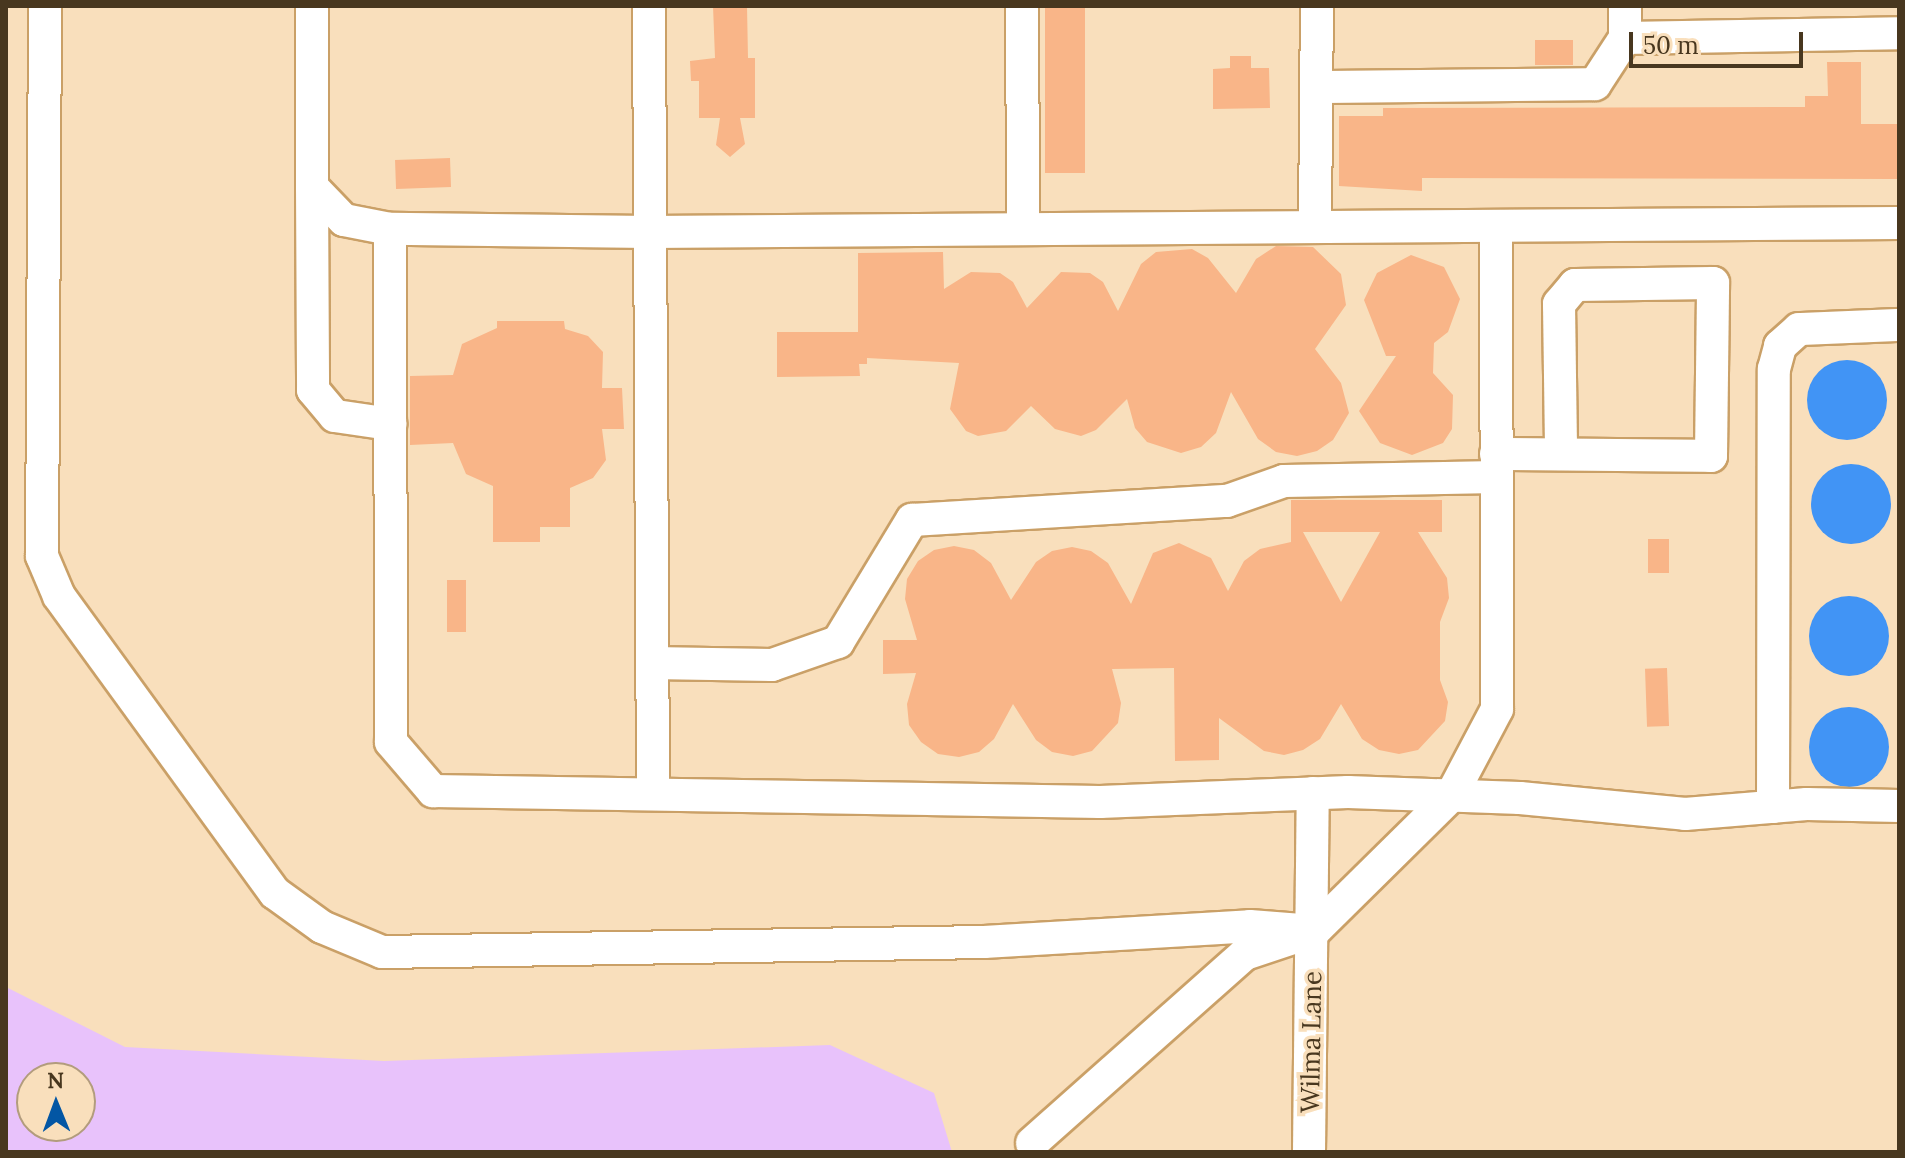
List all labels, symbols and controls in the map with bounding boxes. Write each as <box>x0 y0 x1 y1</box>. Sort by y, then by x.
scale bar <box>1633 16 1807 66</box>
text: 50 m <box>1643 30 1699 61</box>
street label: Wilma Lane <box>1294 971 1328 1113</box>
north arrow <box>16 1062 96 1142</box>
text: N <box>47 1066 64 1094</box>

